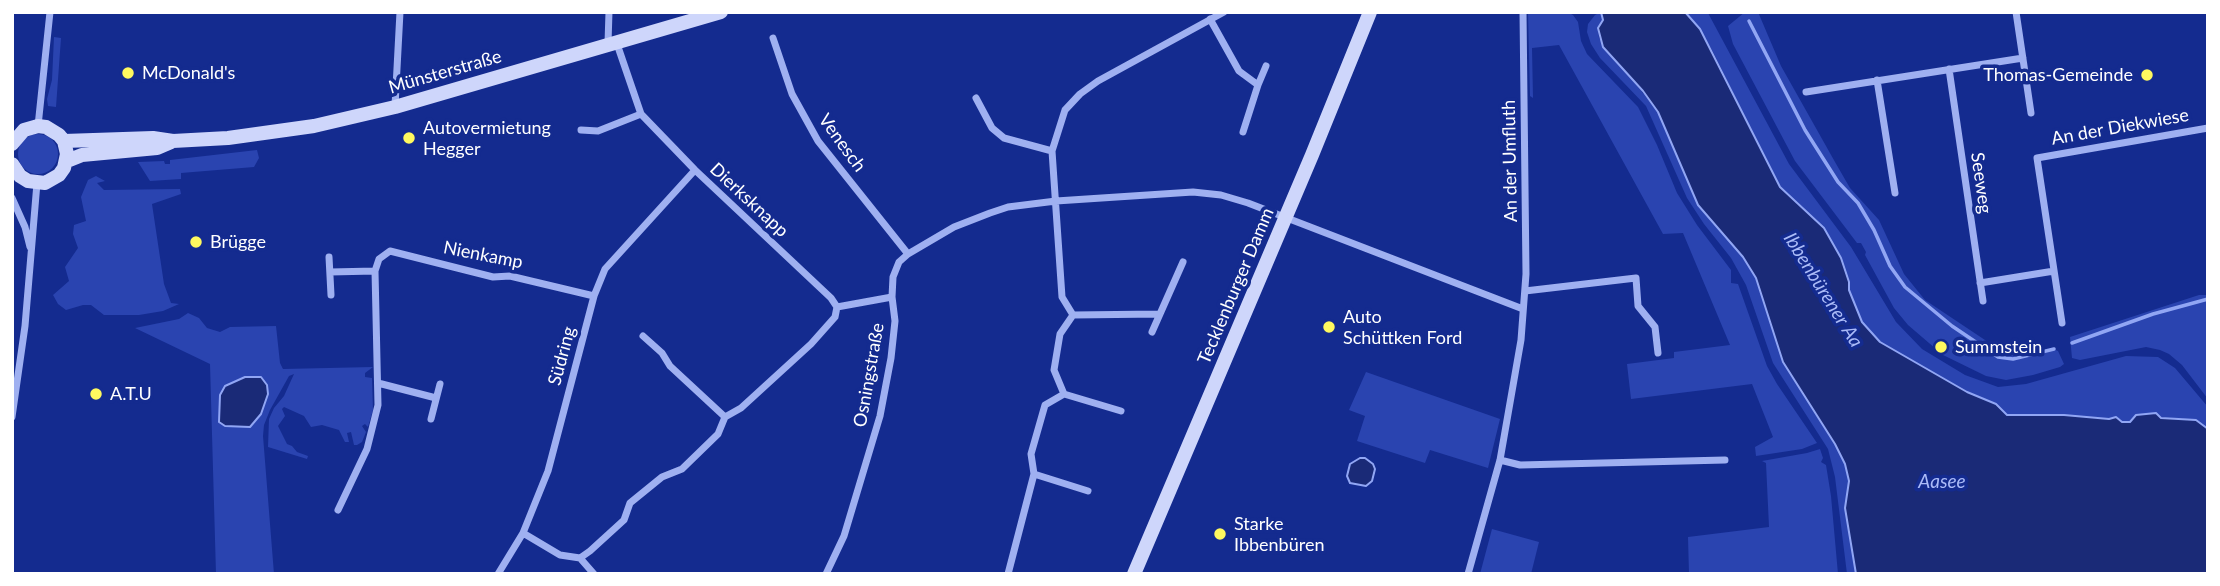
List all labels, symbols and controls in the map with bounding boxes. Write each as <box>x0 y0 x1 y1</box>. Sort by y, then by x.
street label: Münsterstraße <box>386 46 504 98</box>
place label: McDonald's <box>142 62 235 84</box>
place label: Thomas-Gemeinde <box>1983 64 2133 86</box>
marker: McDonald's <box>120 65 136 81</box>
marker: Thomas-Gemeinde <box>2139 67 2155 83</box>
street label: An der Umfluth <box>1498 100 1522 222</box>
street label: An der Diekwiese <box>2050 104 2190 150</box>
street label: Venesch <box>814 110 870 176</box>
place label: Autovermietung Hegger <box>423 117 551 160</box>
marker: Autovermietung Hegger <box>401 130 417 146</box>
street label: Seeweg <box>1966 151 1996 215</box>
street label: Dierksknapp <box>705 158 793 242</box>
street label: Tecklenburger Damm <box>1193 205 1279 367</box>
water label: Ibbenbürener Aa <box>1779 228 1867 352</box>
place label: Brügge <box>210 231 266 253</box>
marker: Brügge <box>188 234 204 250</box>
street label: Nienkamp <box>441 237 525 273</box>
place label: Auto Schüttken Ford <box>1343 306 1462 348</box>
marker: Auto Schüttken Ford <box>1321 319 1337 335</box>
street label: Osningstraße <box>849 321 889 429</box>
street label: Südring <box>544 324 580 388</box>
place label: Summstein <box>1955 336 2042 358</box>
marker: Summstein <box>1933 339 1949 355</box>
place label: A.T.U <box>110 383 152 405</box>
marker: A.T.U <box>88 386 104 402</box>
water label: Aasee <box>1918 471 1966 493</box>
place label: Starke Ibbenbüren <box>1234 513 1324 556</box>
marker: Starke Ibbenbüren <box>1212 526 1228 542</box>

